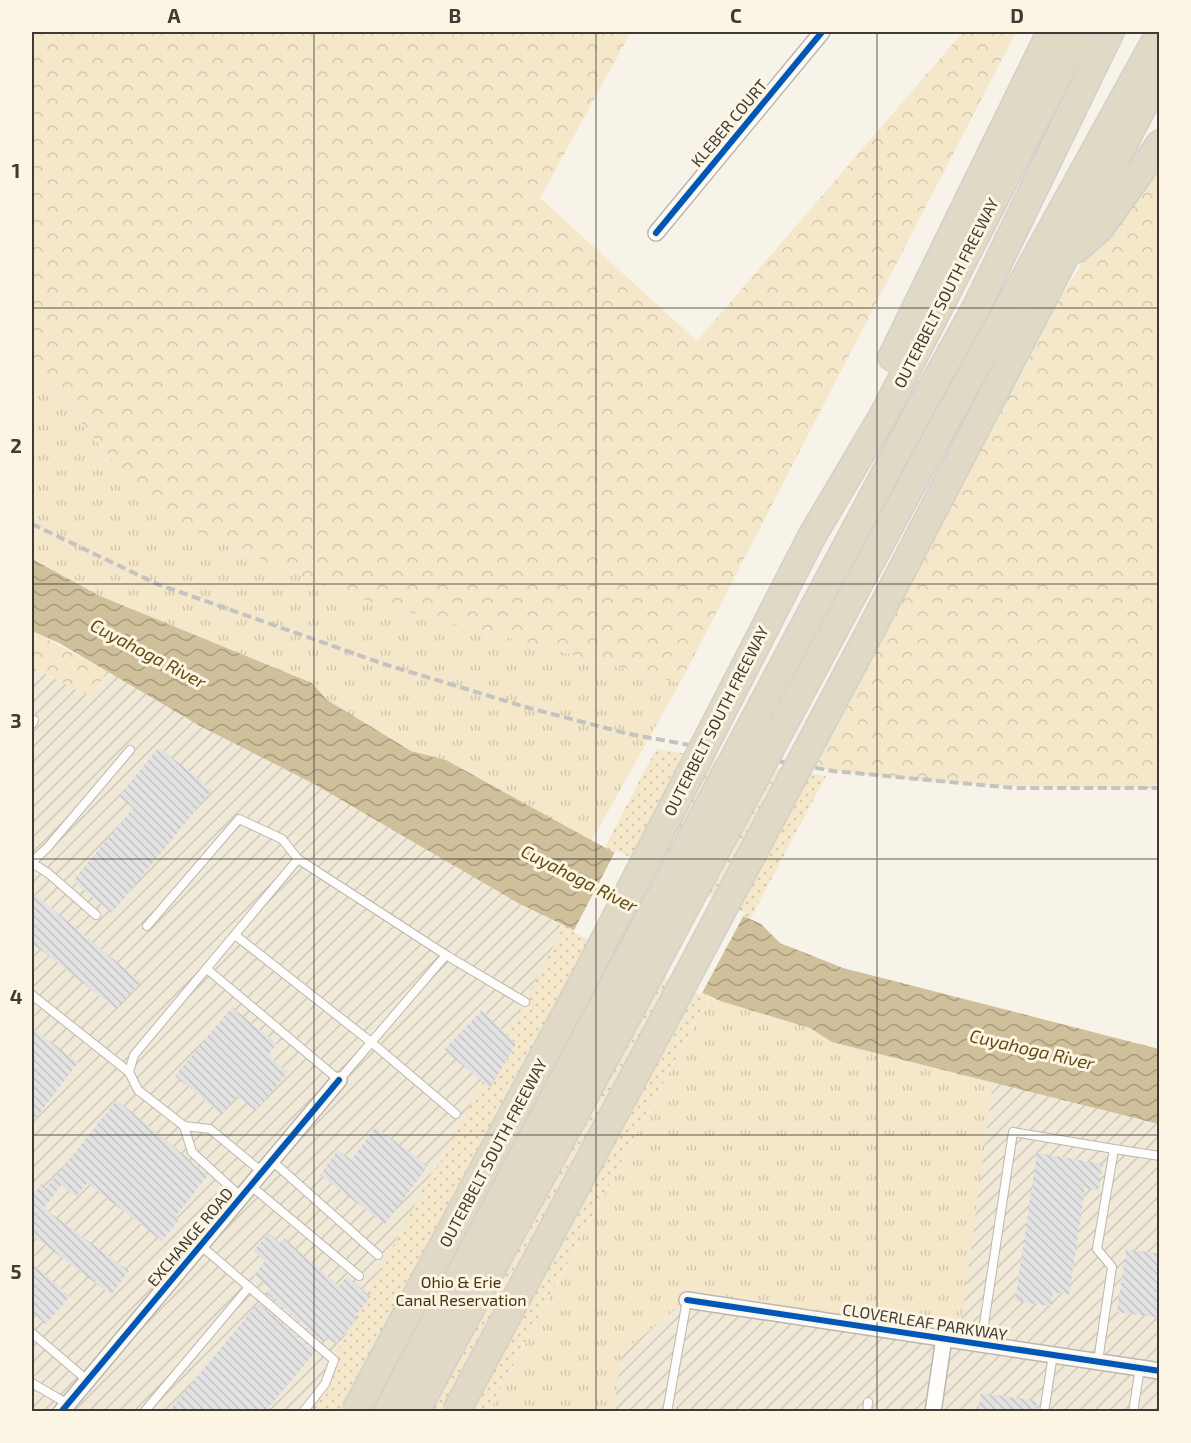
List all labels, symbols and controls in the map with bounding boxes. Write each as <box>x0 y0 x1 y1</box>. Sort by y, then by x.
text: A <box>167 3 181 27</box>
text: B <box>449 3 461 27</box>
text: C <box>730 3 742 27</box>
text: D <box>1010 3 1024 27</box>
street label: KLEBER COURT <box>687 75 771 170</box>
text: 1 <box>12 158 20 182</box>
street label: OUTERBELT SOUTH FREEWAY <box>889 195 1002 391</box>
text: 2 <box>10 433 22 457</box>
water label: Cuyahoga River <box>87 613 211 693</box>
street label: OUTERBELT SOUTH FREEWAY <box>659 623 772 819</box>
text: 3 <box>10 708 22 732</box>
water label: Cuyahoga River <box>518 839 642 917</box>
text: 4 <box>10 984 23 1008</box>
water label: Cuyahoga River <box>968 1024 1098 1074</box>
street label: OUTERBELT SOUTH FREEWAY <box>435 1055 550 1250</box>
street label: EXCHANGE ROAD <box>143 1183 236 1290</box>
text: 5 <box>10 1259 22 1283</box>
park label: Ohio & Erie Canal Reservation <box>395 1272 527 1309</box>
street label: CLOVERLEAF PARKWAY <box>841 1299 1009 1344</box>

